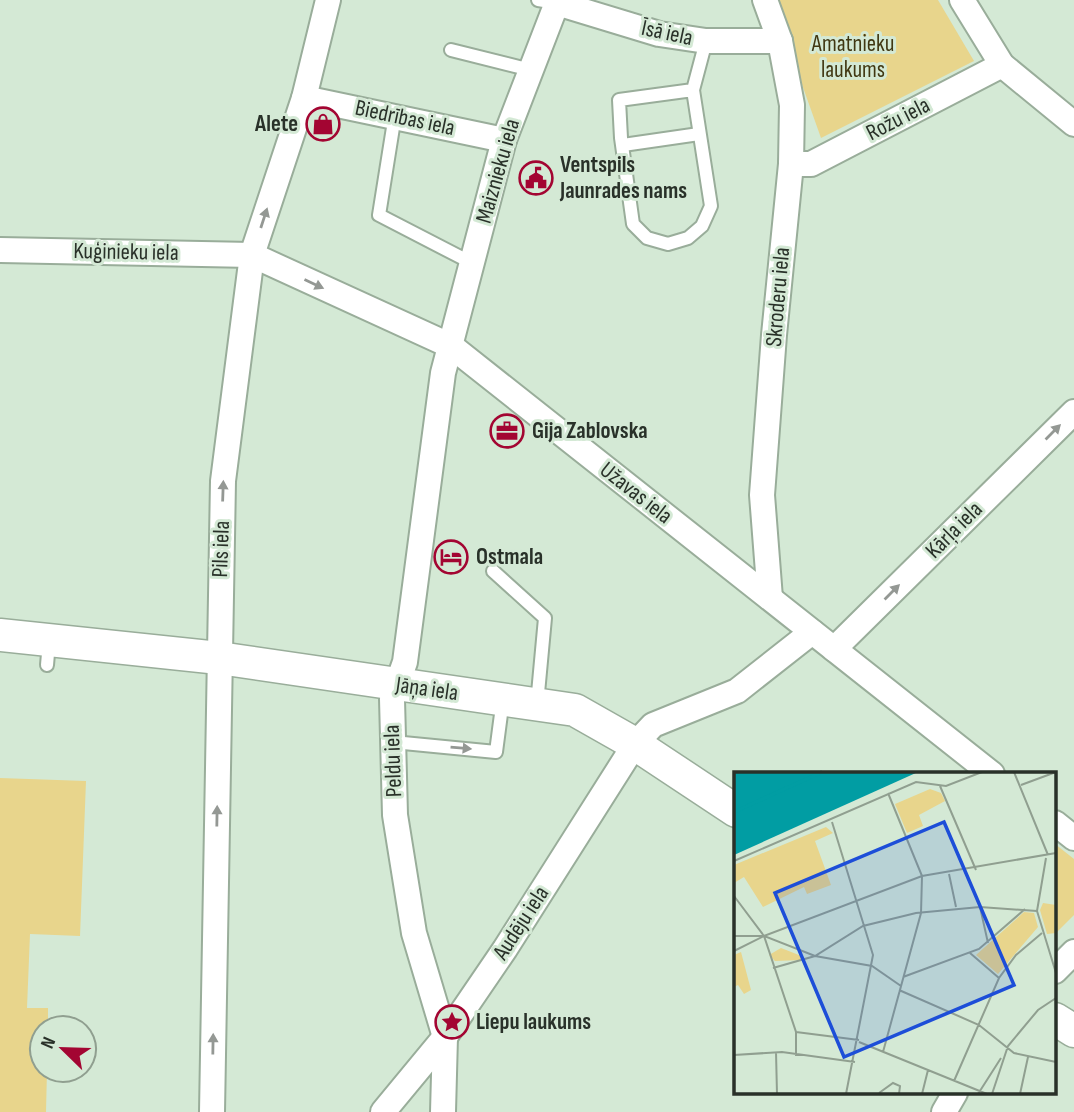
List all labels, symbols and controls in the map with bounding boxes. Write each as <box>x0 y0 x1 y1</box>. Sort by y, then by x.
street label: Īsā iela <box>639 14 695 52</box>
park label: Amatnieku laukums <box>811 30 894 84</box>
street label: Rožu iela <box>861 91 935 147</box>
street label: Biedrības iela <box>353 94 457 142</box>
shop icon: Alete <box>304 105 342 143</box>
place label: Alete <box>254 110 298 138</box>
street label: Maiznieku iela <box>470 116 526 226</box>
place label: Ventspils Jaunrades nams <box>559 151 687 205</box>
public building icon: Ventspils Jaunrades nams <box>517 159 555 197</box>
one-way arrow <box>260 208 270 229</box>
street label: Kuģinieku iela <box>73 237 179 267</box>
street label: Skroderu iela <box>760 246 796 348</box>
one-way arrow <box>304 278 324 289</box>
office icon: Gija Zablovska <box>488 412 526 450</box>
place label: Gija Zablovska <box>532 417 648 445</box>
one-way arrow <box>1045 424 1061 441</box>
street label: Užavas iela <box>594 456 678 530</box>
one-way arrow <box>217 480 228 502</box>
street label: Kārļa iela <box>920 496 988 564</box>
street label: Pils iela <box>206 520 236 578</box>
hotel icon: Ostmala <box>432 538 470 576</box>
place label: Ostmala <box>476 543 543 571</box>
one-way arrow <box>883 584 899 601</box>
street label: Jāņa iela <box>393 671 460 707</box>
street label: Peldu iela <box>378 724 408 798</box>
one-way arrow <box>450 743 472 754</box>
inset map <box>734 772 1056 1094</box>
one-way arrow <box>211 805 222 827</box>
street label: Audēju iela <box>486 881 555 966</box>
place icon: Liepu laukums <box>433 1003 471 1041</box>
place label: Liepu laukums <box>476 1008 591 1036</box>
north arrow <box>28 1014 98 1084</box>
one-way arrow <box>207 1033 219 1055</box>
text: N <box>36 1034 61 1052</box>

